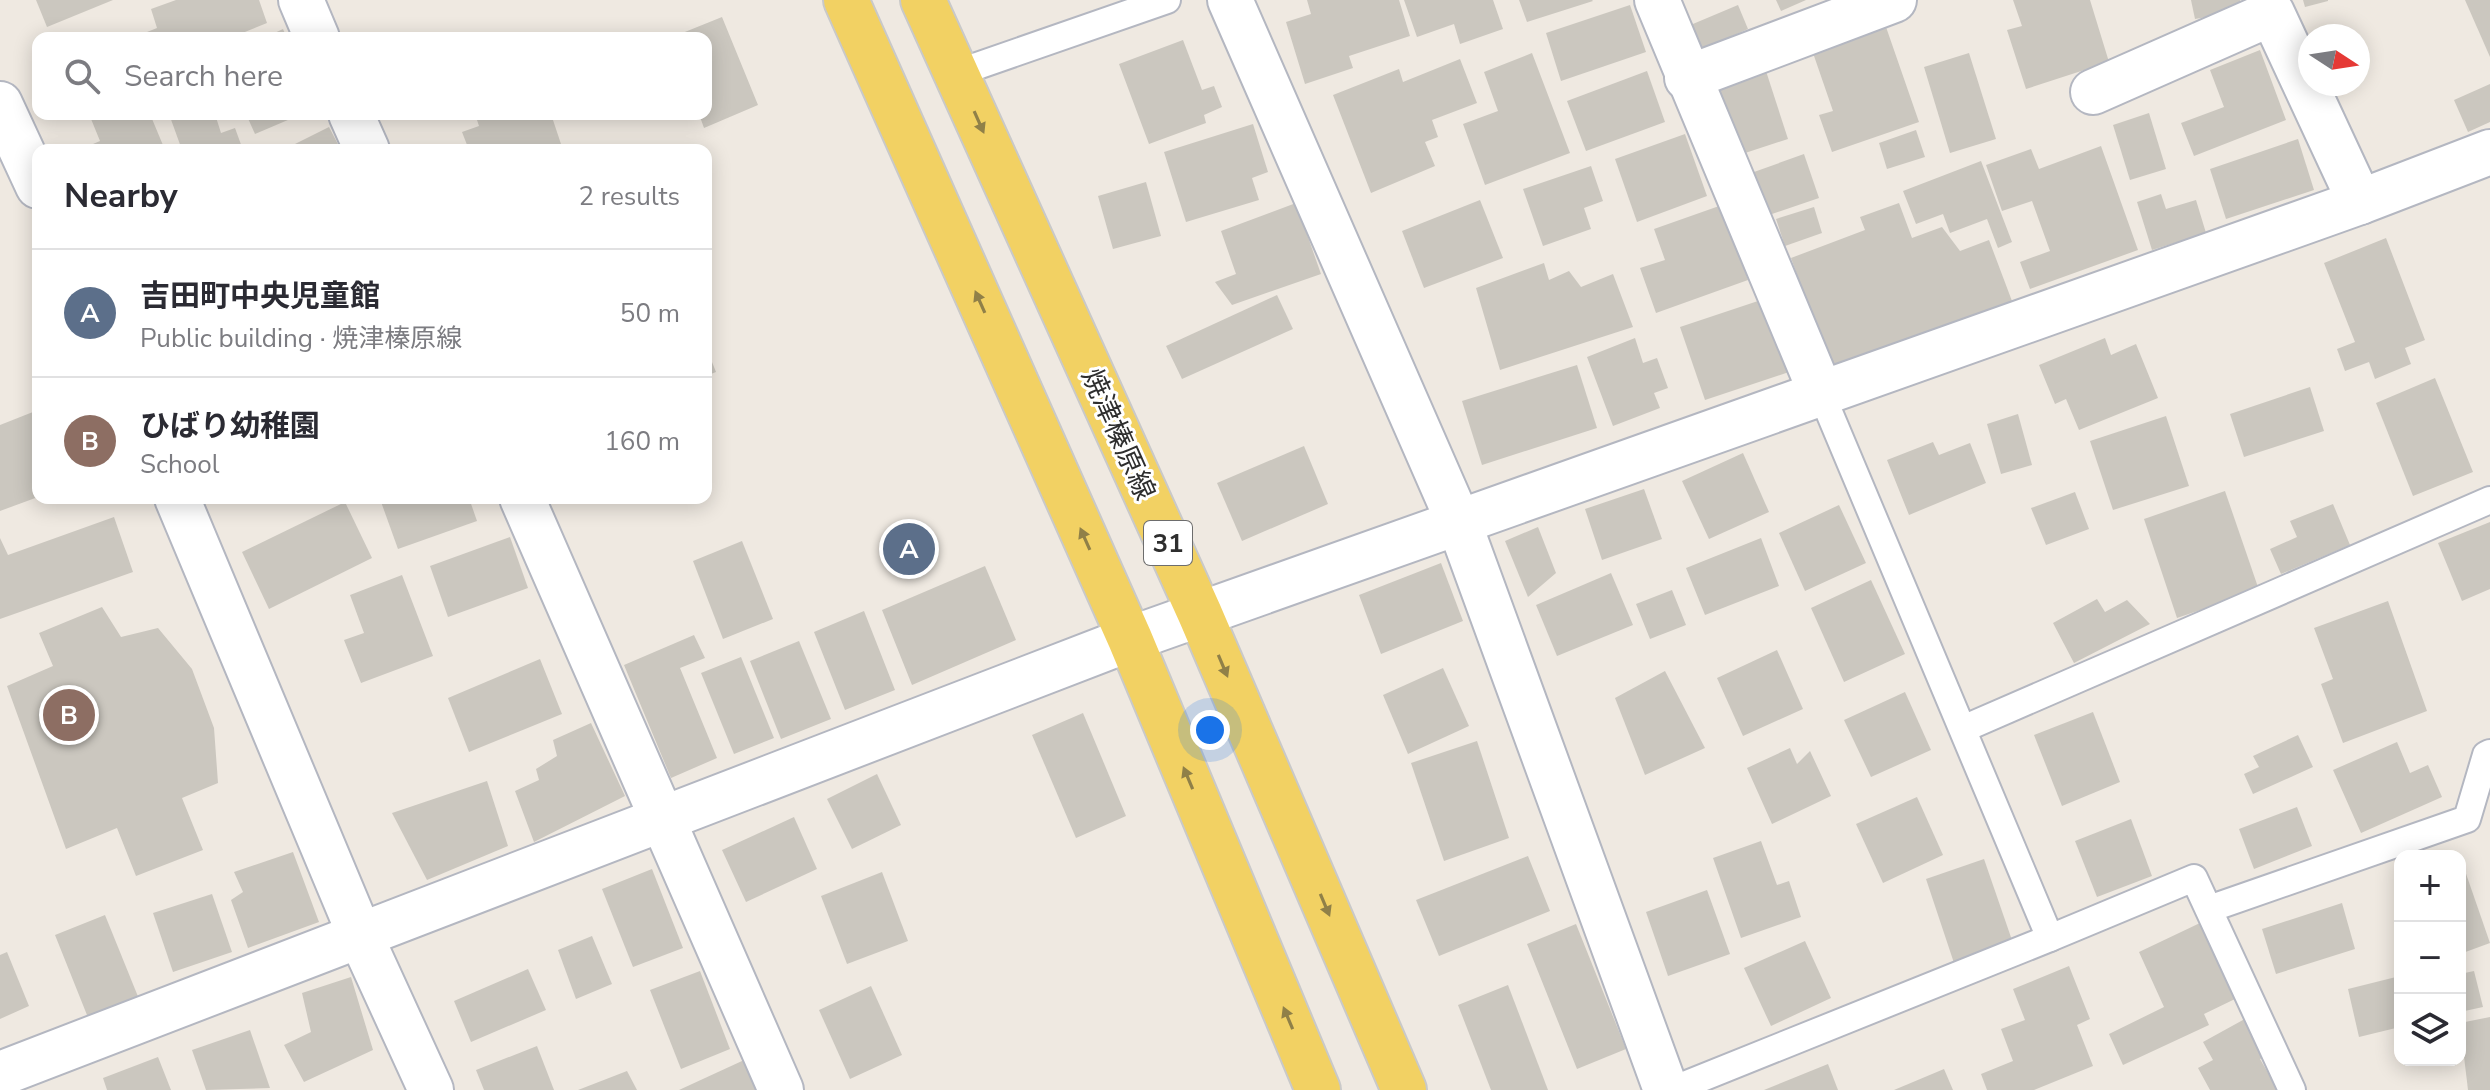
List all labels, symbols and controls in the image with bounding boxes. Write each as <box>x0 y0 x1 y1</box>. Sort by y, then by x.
north arrow <box>2298 24 2370 96</box>
search box <box>32 32 712 120</box>
icon: search <box>60 54 104 98</box>
text: Search here <box>124 56 283 97</box>
one-way arrow <box>972 110 986 134</box>
text: Nearby <box>64 173 178 219</box>
text: 2 results <box>579 179 680 214</box>
text: 吉田町中央児童館 <box>140 276 380 317</box>
one-way arrow <box>973 290 987 313</box>
text: A <box>80 296 100 331</box>
text: 50 m <box>620 296 680 331</box>
text: Public building · 焼津榛原線 <box>140 321 462 356</box>
street label: 焼津榛原線 <box>1072 363 1164 506</box>
text: ひばり幼稚園 <box>140 406 320 447</box>
text: B <box>81 424 99 459</box>
text: 160 m <box>604 424 680 459</box>
text: School <box>140 447 219 482</box>
pin: A <box>883 519 935 579</box>
road number: 31 <box>1144 521 1192 565</box>
one-way arrow <box>1079 527 1092 551</box>
one-way arrow <box>1216 654 1229 678</box>
pin: B <box>43 685 95 745</box>
your location <box>1190 710 1230 750</box>
one-way arrow <box>1181 766 1194 790</box>
map controls <box>2394 850 2466 1066</box>
button: + <box>2394 850 2466 922</box>
one-way arrow <box>1318 893 1331 917</box>
button: − <box>2394 922 2466 994</box>
button: layers <box>2394 994 2466 1066</box>
one-way arrow <box>1282 1006 1295 1030</box>

